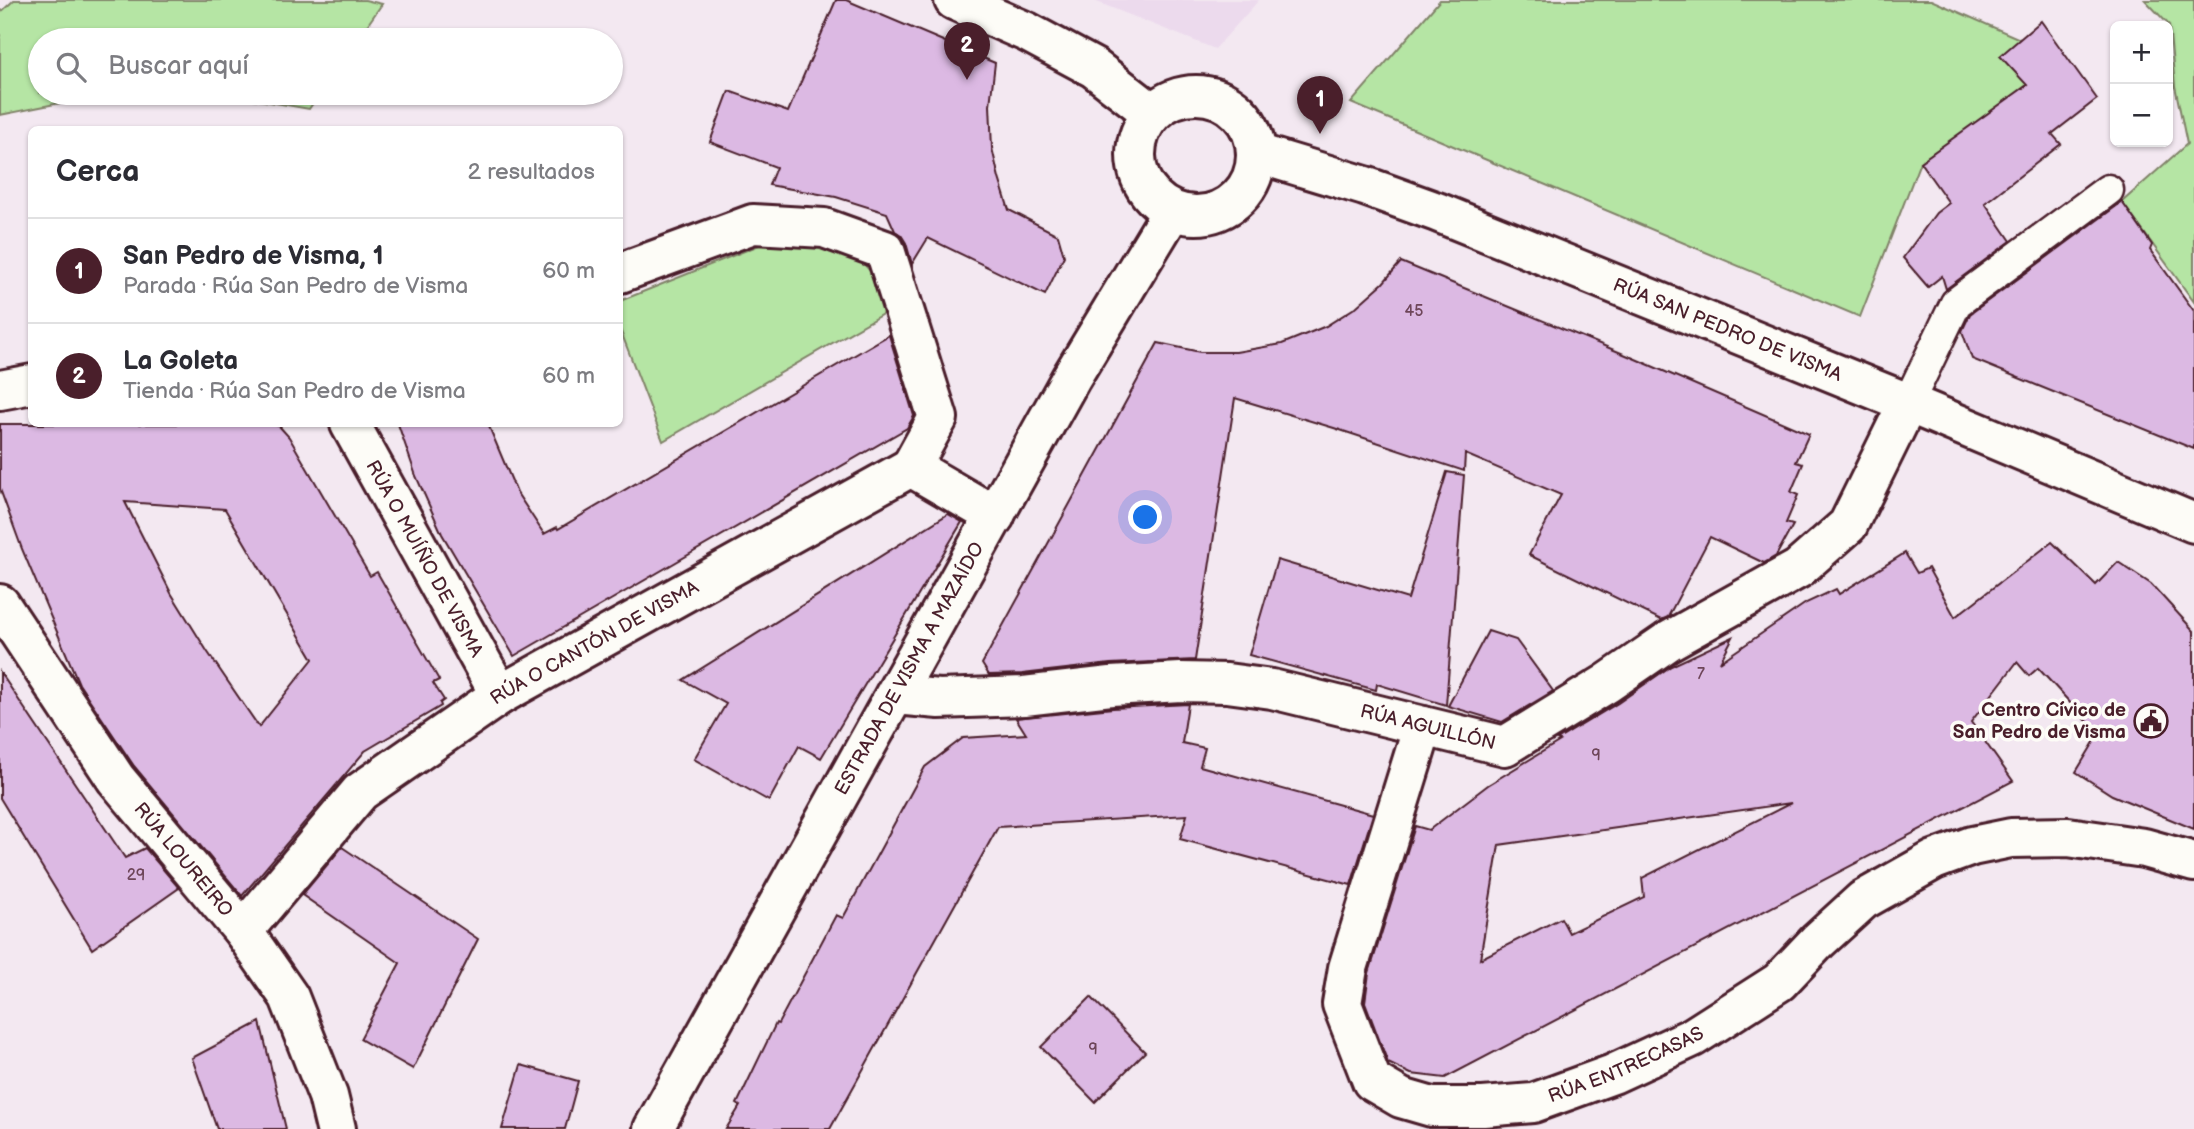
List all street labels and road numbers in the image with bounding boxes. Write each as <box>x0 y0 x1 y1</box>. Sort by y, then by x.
street label: RÚA SAN PEDRO DE VISMA <box>1610 273 1846 387</box>
street label: RÚA O MUÍÑO DE VISMA <box>361 456 488 661</box>
street label: ESTRADA DE VISMA A MAZAÍDO <box>830 538 989 799</box>
street label: RÚA O CANTÓN DE VISMA <box>486 575 703 710</box>
street label: RÚA AGUILLÓN <box>1358 700 1498 755</box>
street label: RÚA LOUREIRO <box>129 798 238 921</box>
street label: RÚA ENTRECASAS <box>1545 1022 1708 1108</box>

